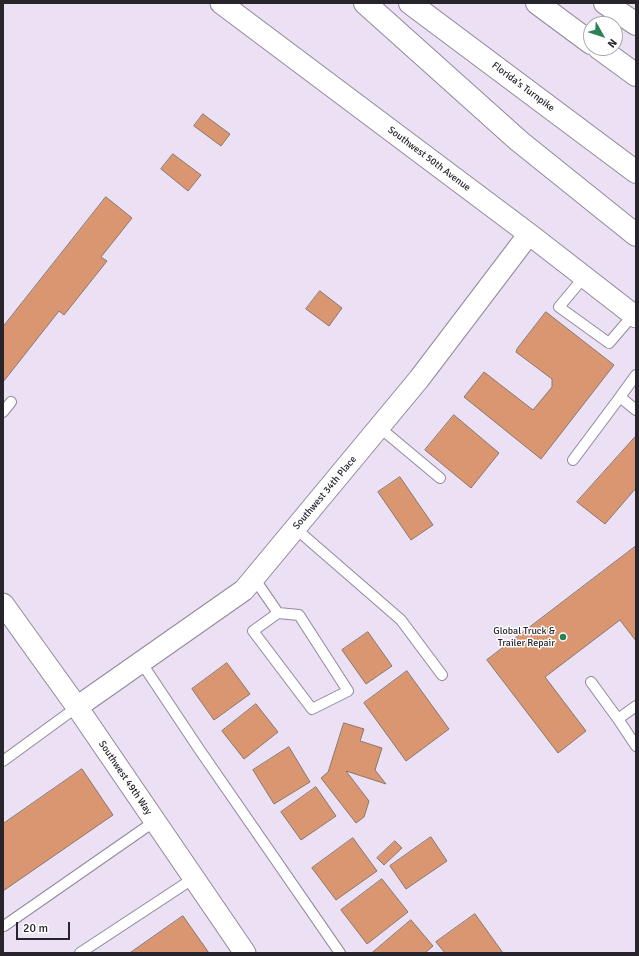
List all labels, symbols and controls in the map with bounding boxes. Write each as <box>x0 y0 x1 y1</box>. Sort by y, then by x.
north arrow <box>583 16 623 56</box>
text: N <box>604 36 619 50</box>
street label: Florida's Turnpike <box>489 60 557 114</box>
street label: Southwest 50th Avenue <box>385 124 473 194</box>
street label: Southwest 34th Place <box>291 454 359 532</box>
place label: Global Truck & Trailer Repair <box>493 625 555 648</box>
marker: Global Truck & Trailer Repair <box>558 632 568 642</box>
street label: Southwest 49th Way <box>96 739 154 817</box>
scale bar <box>18 914 72 940</box>
text: 20 m <box>23 921 48 936</box>

